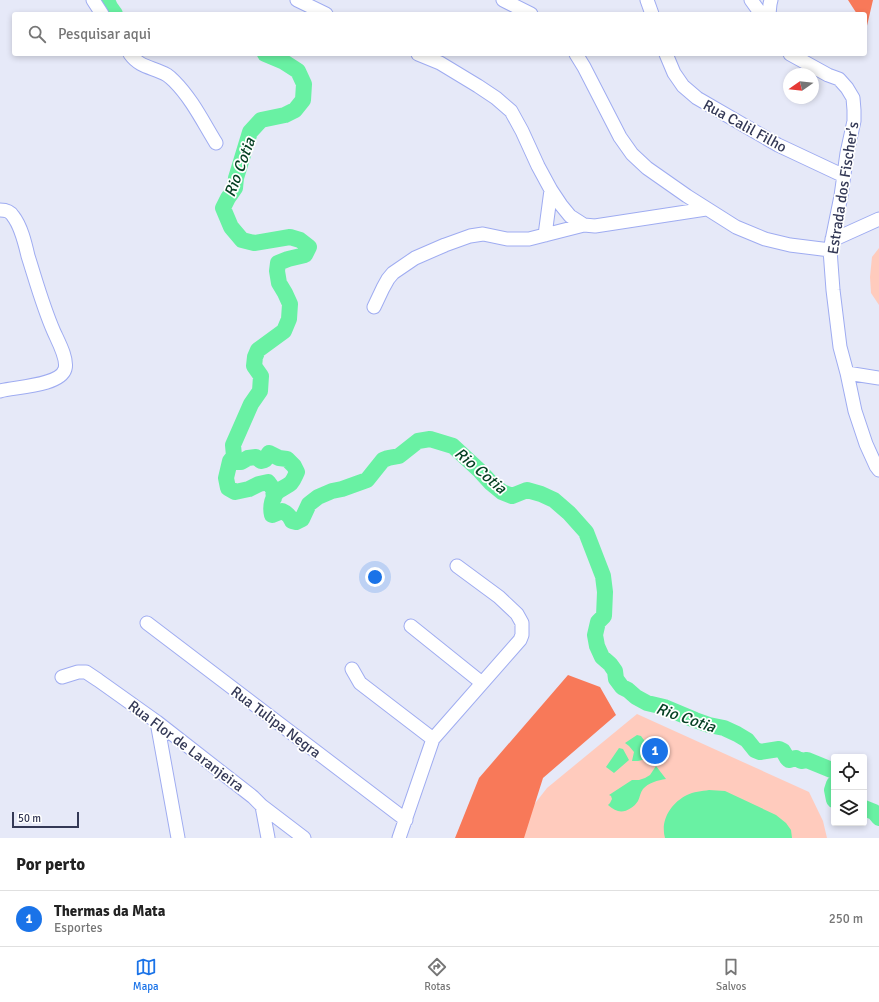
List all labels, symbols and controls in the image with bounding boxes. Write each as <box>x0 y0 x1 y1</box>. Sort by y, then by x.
search box <box>12 12 867 56</box>
icon: search <box>26 23 48 45</box>
text: Pesquisar aqui <box>58 25 151 43</box>
north arrow <box>783 68 819 104</box>
street label: Rua Calil Filho <box>700 96 790 156</box>
street label: Estrada dos Fischer's <box>824 120 862 256</box>
water label: Rio Cotia <box>220 134 260 200</box>
water label: Rio Cotia <box>450 443 511 499</box>
your location <box>365 567 385 587</box>
street label: Rua Tulipa Negra <box>227 682 325 762</box>
street label: Rua Flor de Laranjeira <box>124 697 248 795</box>
water label: Rio Cotia <box>653 698 719 738</box>
pin: 1 <box>642 736 668 766</box>
map controls <box>831 754 867 826</box>
button: locate <box>831 754 867 790</box>
button: layers <box>831 790 867 826</box>
scale bar <box>12 810 79 829</box>
text: 50 m <box>18 812 41 825</box>
text: Por perto <box>16 854 85 875</box>
text: Thermas da Mata <box>54 902 165 920</box>
text: 1 <box>25 911 33 927</box>
text: 250 m <box>829 911 863 927</box>
text: Esportes <box>54 920 102 936</box>
tab: Mapa <box>133 956 159 993</box>
tab: Rotas <box>424 956 451 993</box>
tab: Salvos <box>716 956 746 993</box>

